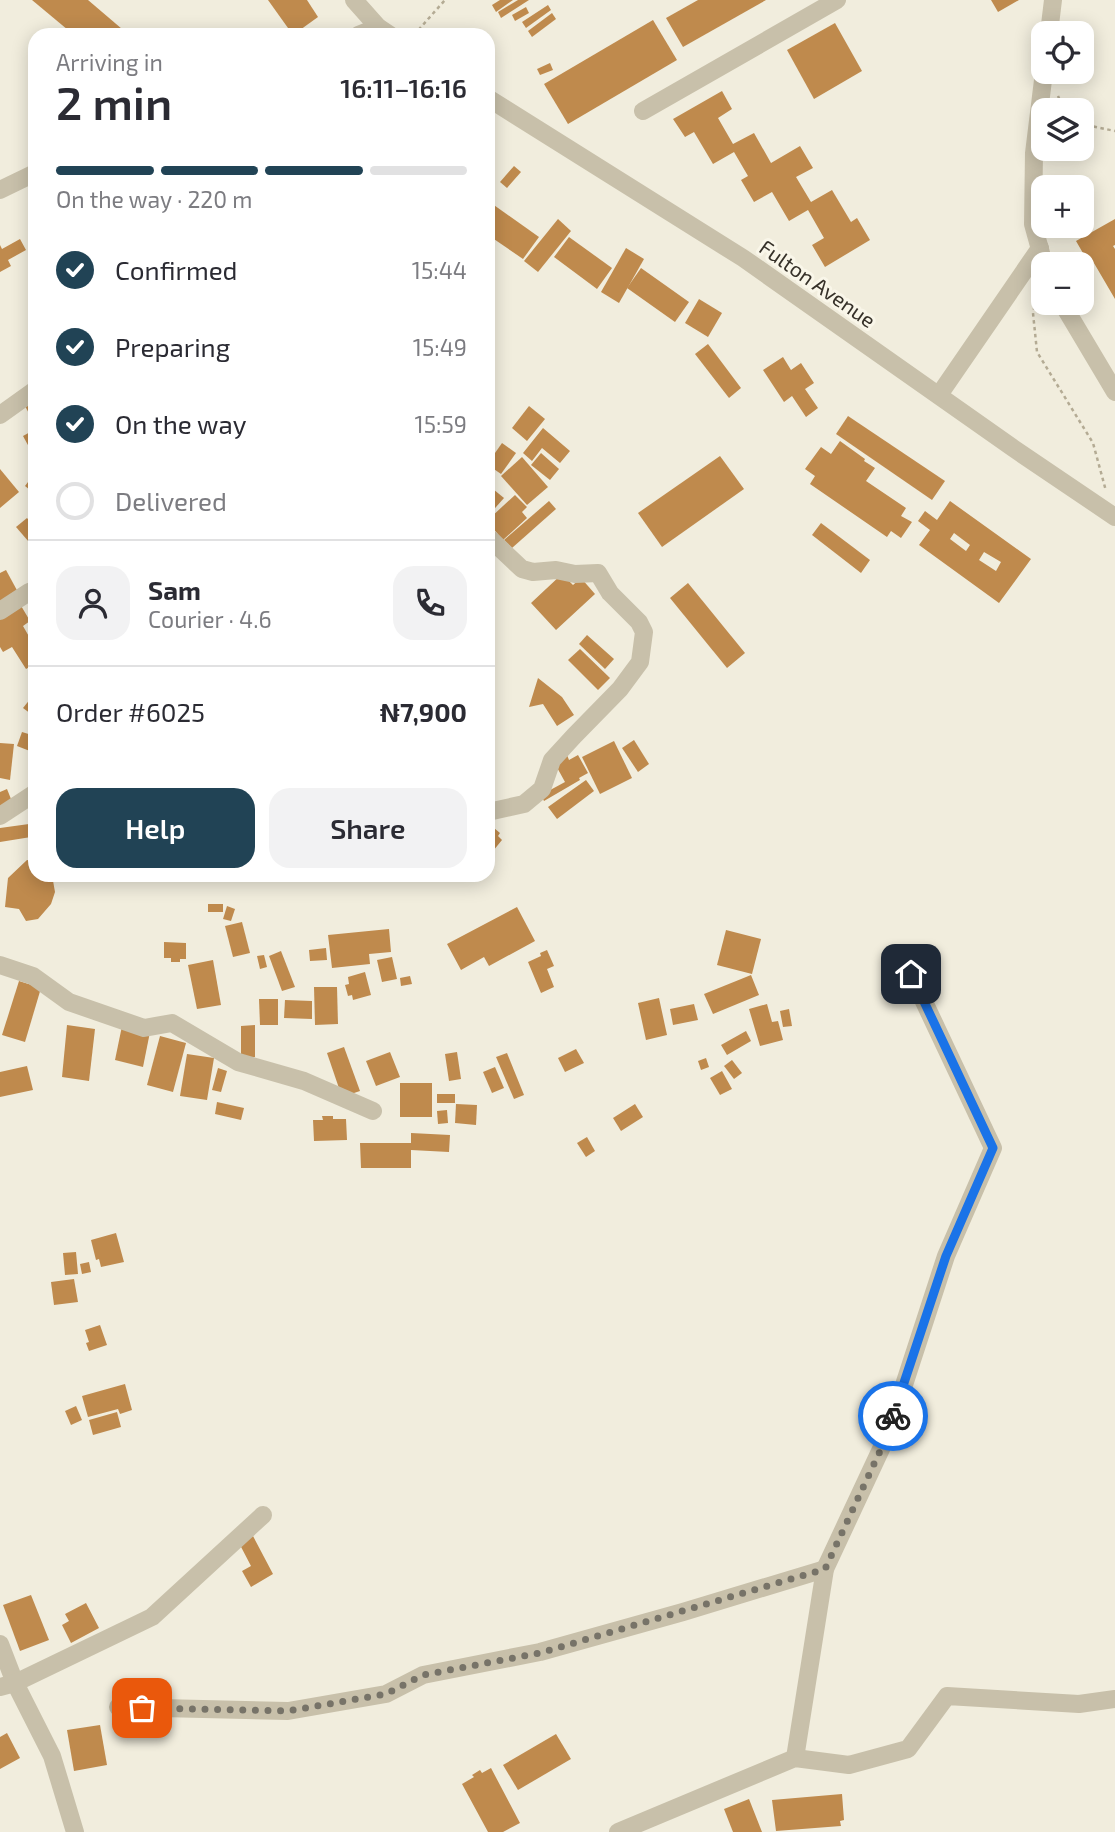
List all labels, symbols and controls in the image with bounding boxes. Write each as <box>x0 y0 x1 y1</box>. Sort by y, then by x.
map controls <box>1031 21 1094 315</box>
button: locate <box>1031 21 1094 84</box>
text: Arriving in <box>56 48 163 76</box>
text: 16:11–16:16 <box>340 72 467 103</box>
text: 2 min <box>56 74 172 129</box>
button: layers <box>1031 98 1094 161</box>
button: + <box>1031 175 1094 238</box>
text: On the way · 220 m <box>56 185 252 213</box>
street label: Fulton Avenue <box>755 234 881 332</box>
icon: check <box>56 251 94 289</box>
button: − <box>1031 252 1094 315</box>
text: Confirmed <box>115 254 238 285</box>
text: 15:44 <box>412 256 467 284</box>
icon: check <box>56 328 94 366</box>
text: Preparing <box>115 331 230 362</box>
text: 15:49 <box>413 333 467 361</box>
icon: check <box>56 405 94 443</box>
text: On the way <box>115 408 246 439</box>
text: 15:59 <box>415 410 467 438</box>
text: Delivered <box>115 485 227 516</box>
button: person <box>56 566 130 640</box>
button: phone <box>393 566 467 640</box>
text: Sam <box>148 574 201 605</box>
text: Courier · 4.6 <box>148 605 272 633</box>
text: Order #6025 <box>56 696 205 727</box>
text: ₦7,900 <box>380 696 467 727</box>
button: Help <box>56 788 255 868</box>
button: Share <box>269 788 467 868</box>
pin <box>881 944 941 1004</box>
icon: home <box>892 955 930 993</box>
courier <box>858 1381 928 1451</box>
icon: bike <box>874 1397 912 1435</box>
pin <box>112 1678 172 1738</box>
icon: bag <box>123 1689 161 1727</box>

